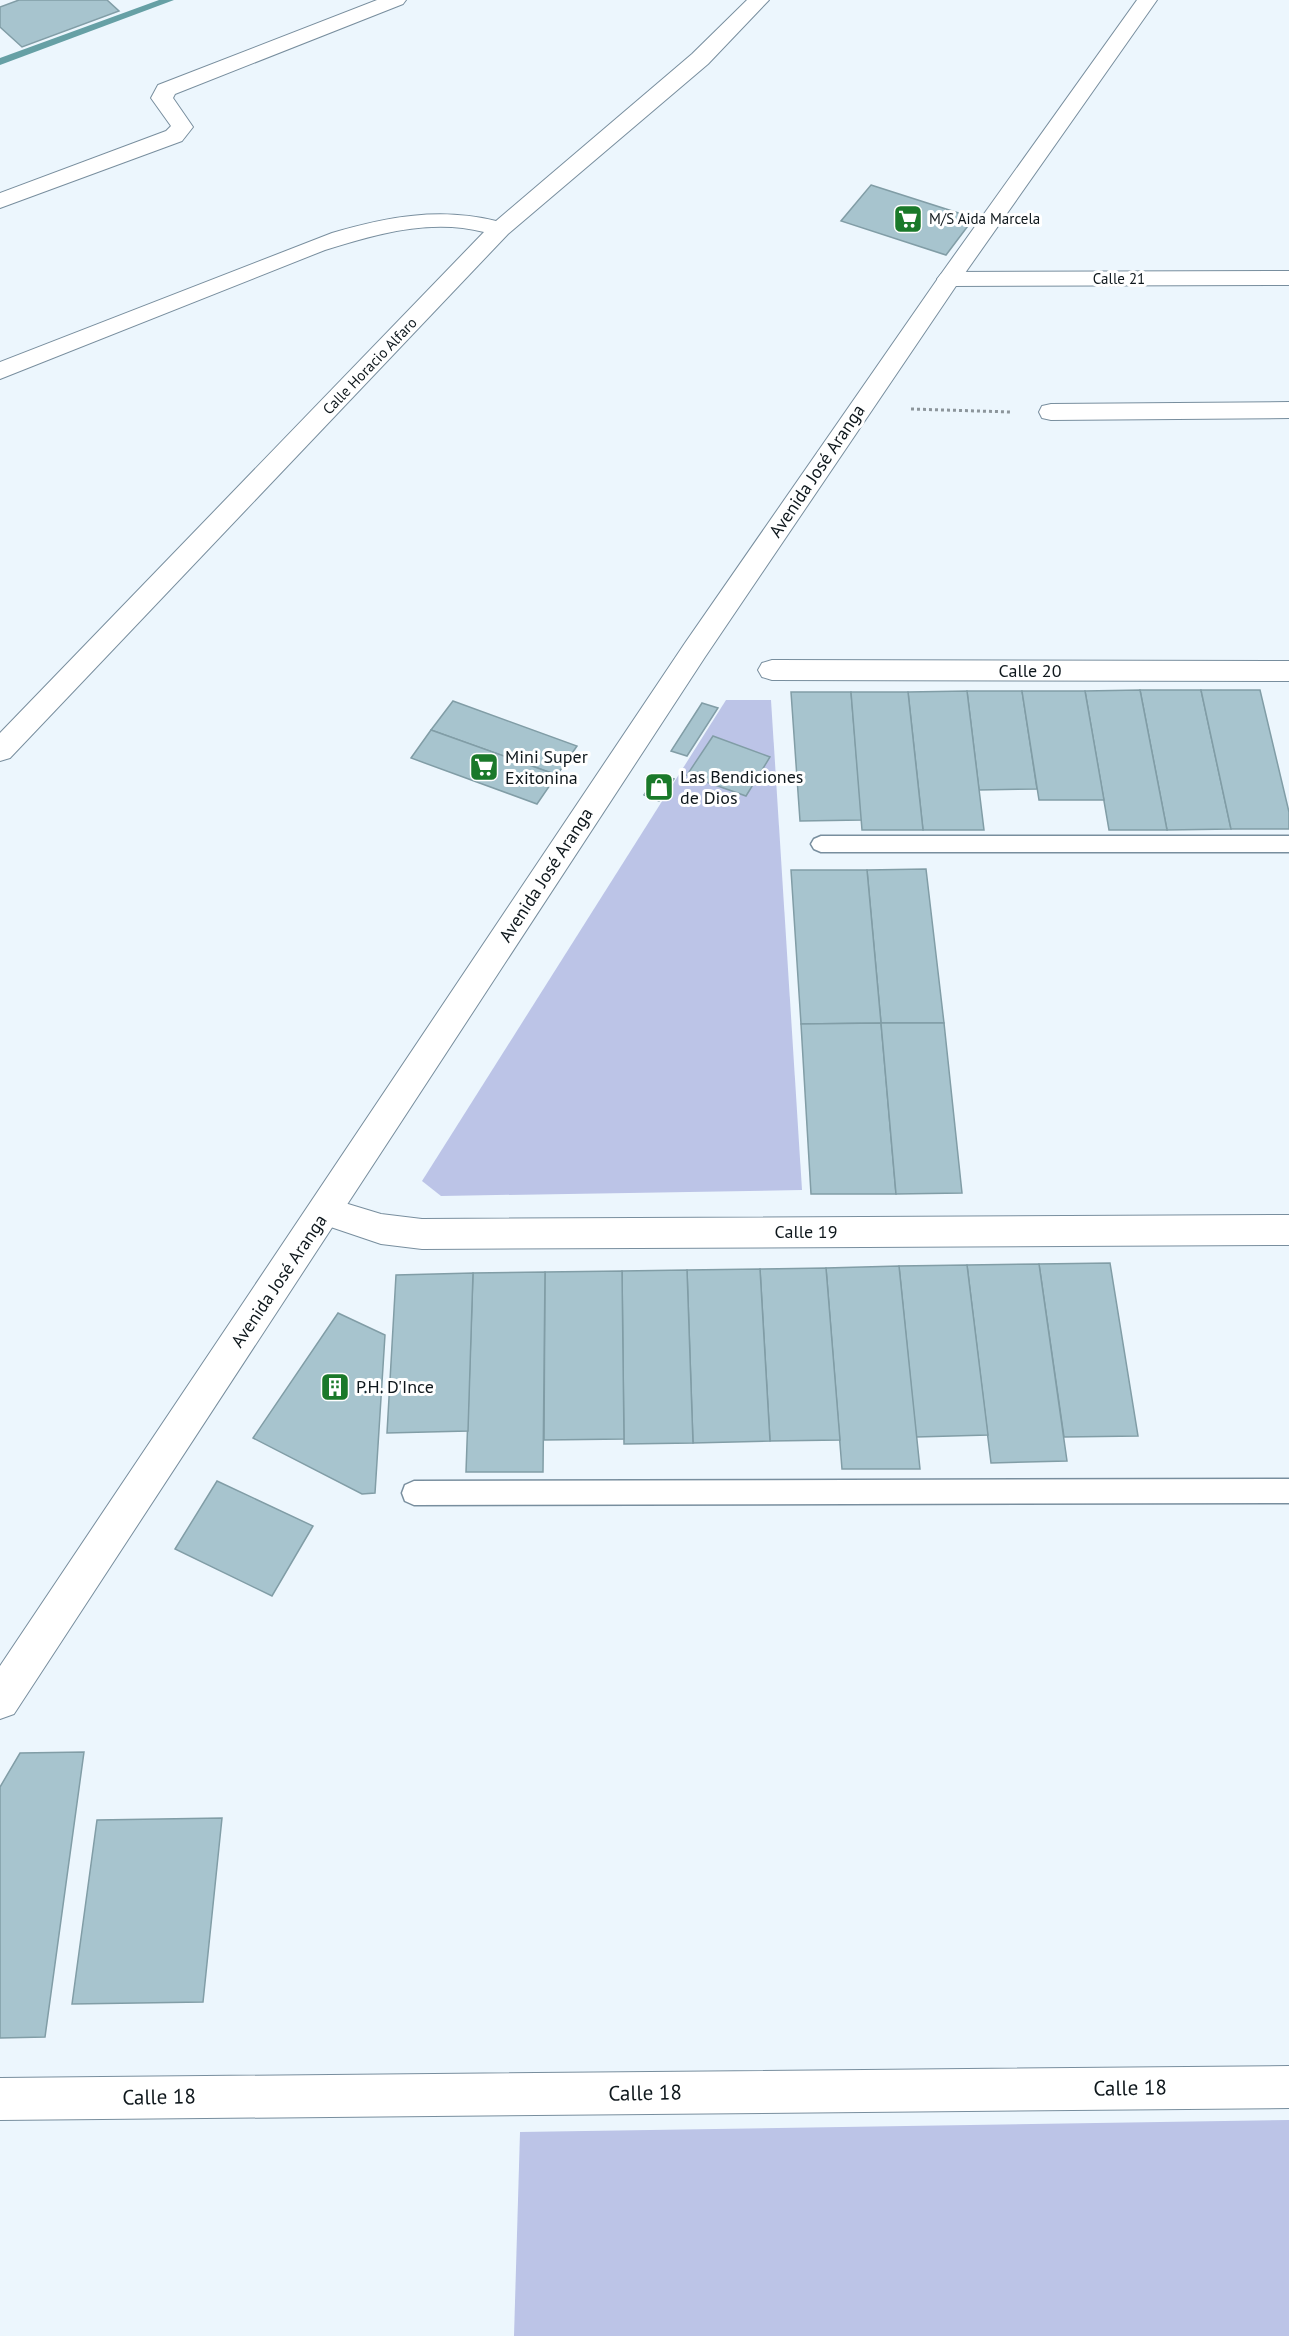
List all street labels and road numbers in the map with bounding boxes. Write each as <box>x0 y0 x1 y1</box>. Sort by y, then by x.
street label: Calle 21 <box>1093 269 1145 288</box>
street label: Calle Horacio Alfaro <box>318 313 421 418</box>
street label: Avenida José Aranga <box>764 400 870 542</box>
street label: Calle 20 <box>999 659 1062 682</box>
street label: Avenida José Aranga <box>494 803 598 946</box>
street label: Avenida José Aranga <box>226 1210 332 1352</box>
street label: Calle 19 <box>775 1220 837 1243</box>
street label: Calle 18 <box>1093 2073 1167 2102</box>
street label: Calle 18 <box>608 2078 682 2107</box>
street label: Calle 18 <box>122 2082 196 2111</box>

